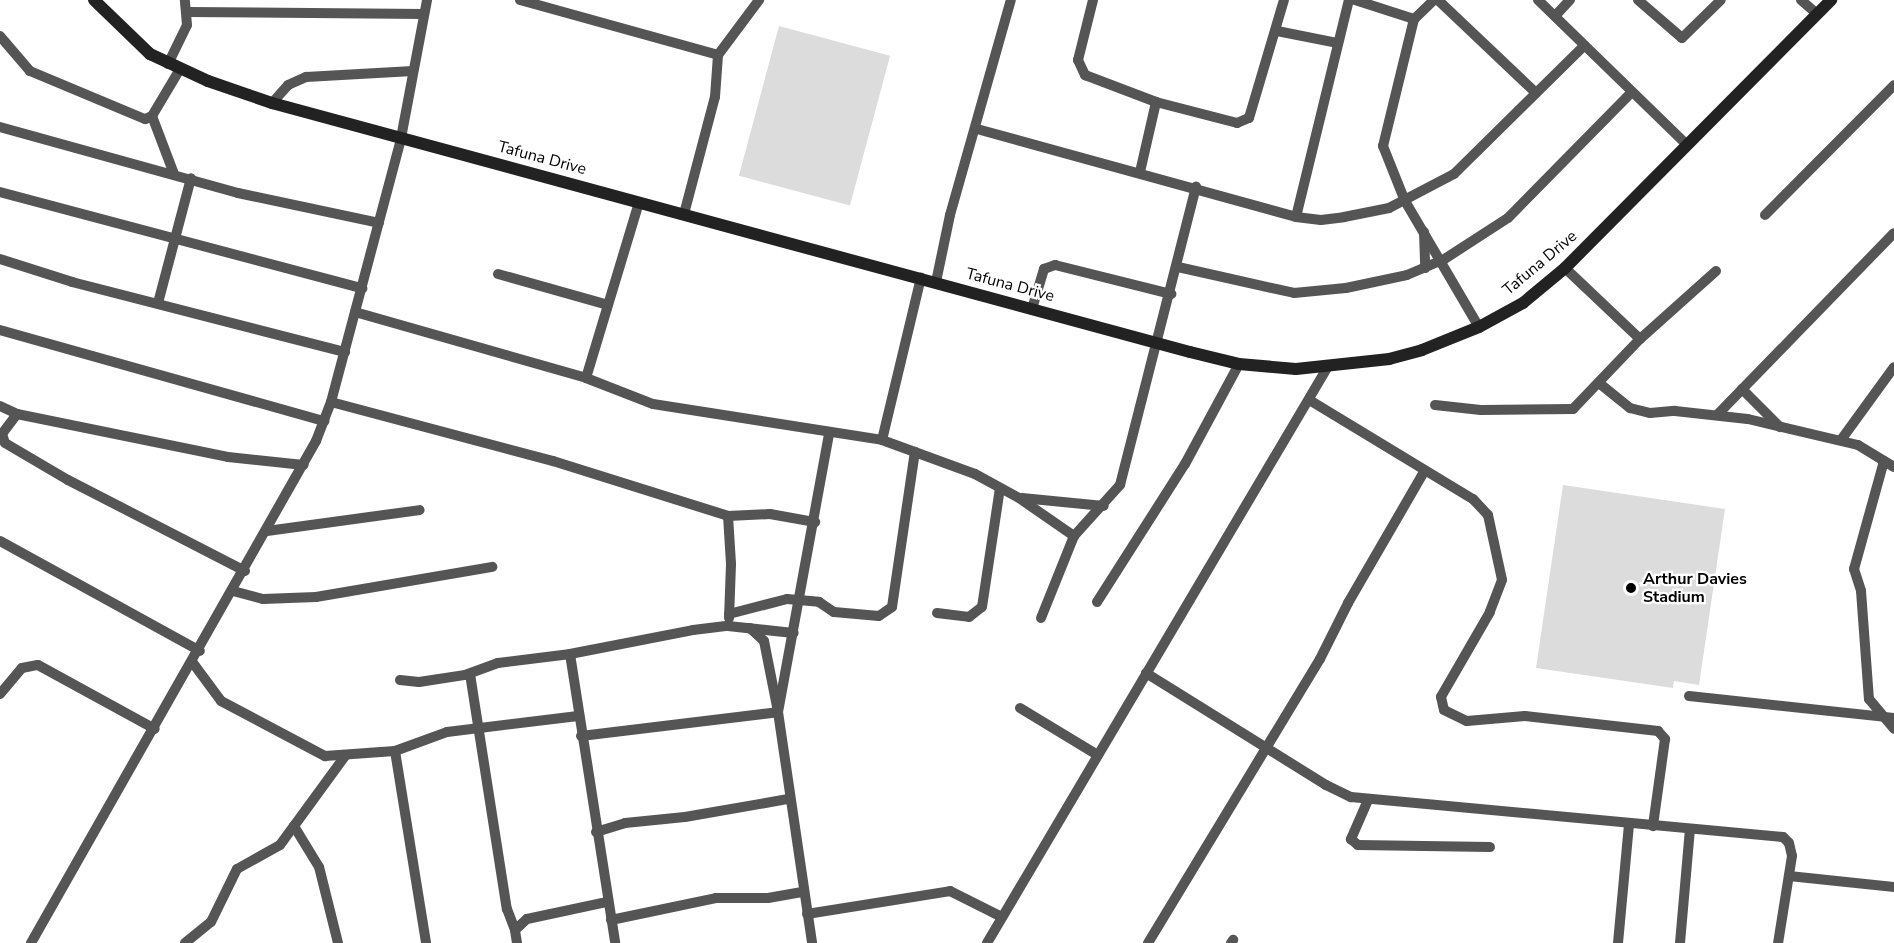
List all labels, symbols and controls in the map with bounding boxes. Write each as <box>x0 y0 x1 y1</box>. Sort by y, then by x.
street label: Tafuna Drive <box>496 137 588 179</box>
street label: Tafuna Drive <box>1499 226 1581 300</box>
street label: Tafuna Drive <box>964 264 1056 306</box>
place label: Arthur Davies Stadium <box>1643 569 1747 607</box>
marker: Arthur Davies Stadium <box>1624 581 1638 595</box>

